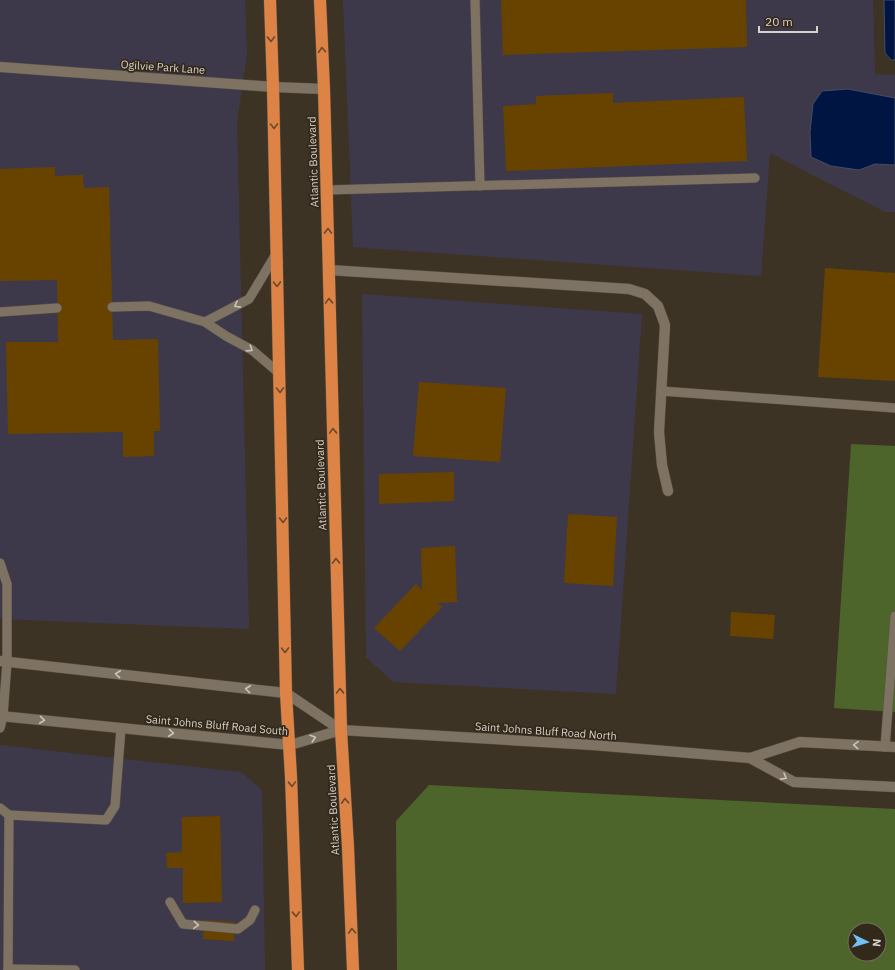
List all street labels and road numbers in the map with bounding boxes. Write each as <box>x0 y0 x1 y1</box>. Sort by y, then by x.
street label: Ogilvie Park Lane <box>120 57 206 77</box>
street label: Atlantic Boulevard <box>304 116 322 208</box>
street label: Atlantic Boulevard <box>312 439 330 531</box>
street label: Saint Johns Bluff Road South <box>145 712 289 738</box>
street label: Saint Johns Bluff Road North <box>475 719 617 743</box>
street label: Atlantic Boulevard <box>324 764 342 856</box>

